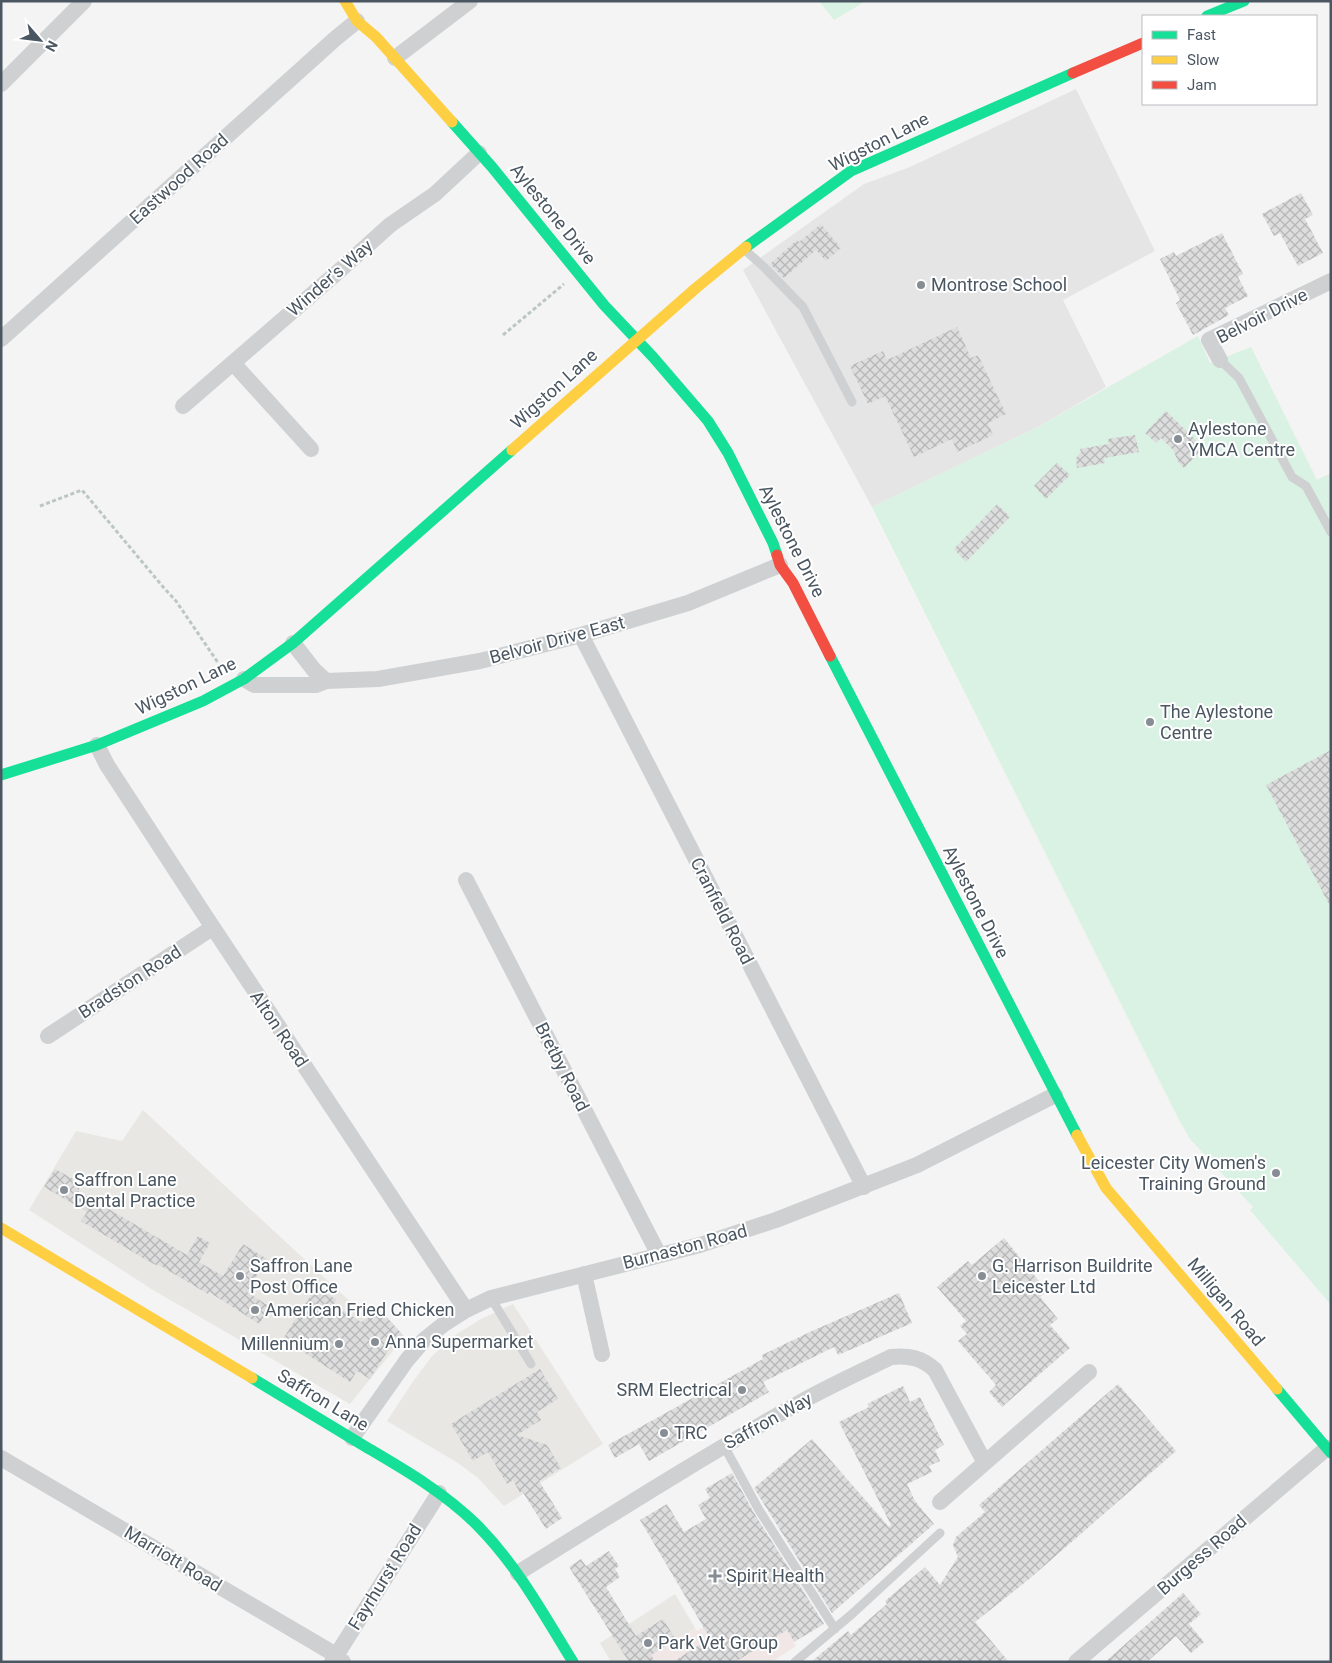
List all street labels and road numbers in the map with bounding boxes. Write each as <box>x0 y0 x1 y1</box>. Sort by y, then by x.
street label: Wigston Lane <box>825 107 932 176</box>
street label: Eastwood Road <box>125 129 232 228</box>
street label: Aylestone Drive <box>506 159 600 268</box>
street label: Winder's Way <box>283 235 377 320</box>
street label: Belvoir Drive <box>1213 284 1311 347</box>
street label: Wigston Lane <box>506 344 601 433</box>
street label: Aylestone Drive <box>755 481 830 601</box>
street label: Belvoir Drive East <box>487 611 627 668</box>
street label: Wigston Lane <box>132 652 239 719</box>
street label: Aylestone Drive <box>939 842 1014 962</box>
street label: Cranfield Road <box>687 854 758 968</box>
street label: Bradston Road <box>75 941 185 1022</box>
street label: Alton Road <box>246 986 313 1071</box>
street label: Bretby Road <box>531 1019 594 1115</box>
street label: Burnaston Road <box>620 1220 749 1273</box>
street label: Milligan Road <box>1183 1253 1269 1350</box>
street label: Saffron Lane <box>274 1364 373 1435</box>
street label: Saffron Way <box>720 1388 816 1453</box>
street label: Burgess Road <box>1153 1510 1250 1599</box>
street label: Fayrhurst Road <box>344 1520 425 1634</box>
street label: Marriott Road <box>121 1521 226 1596</box>

